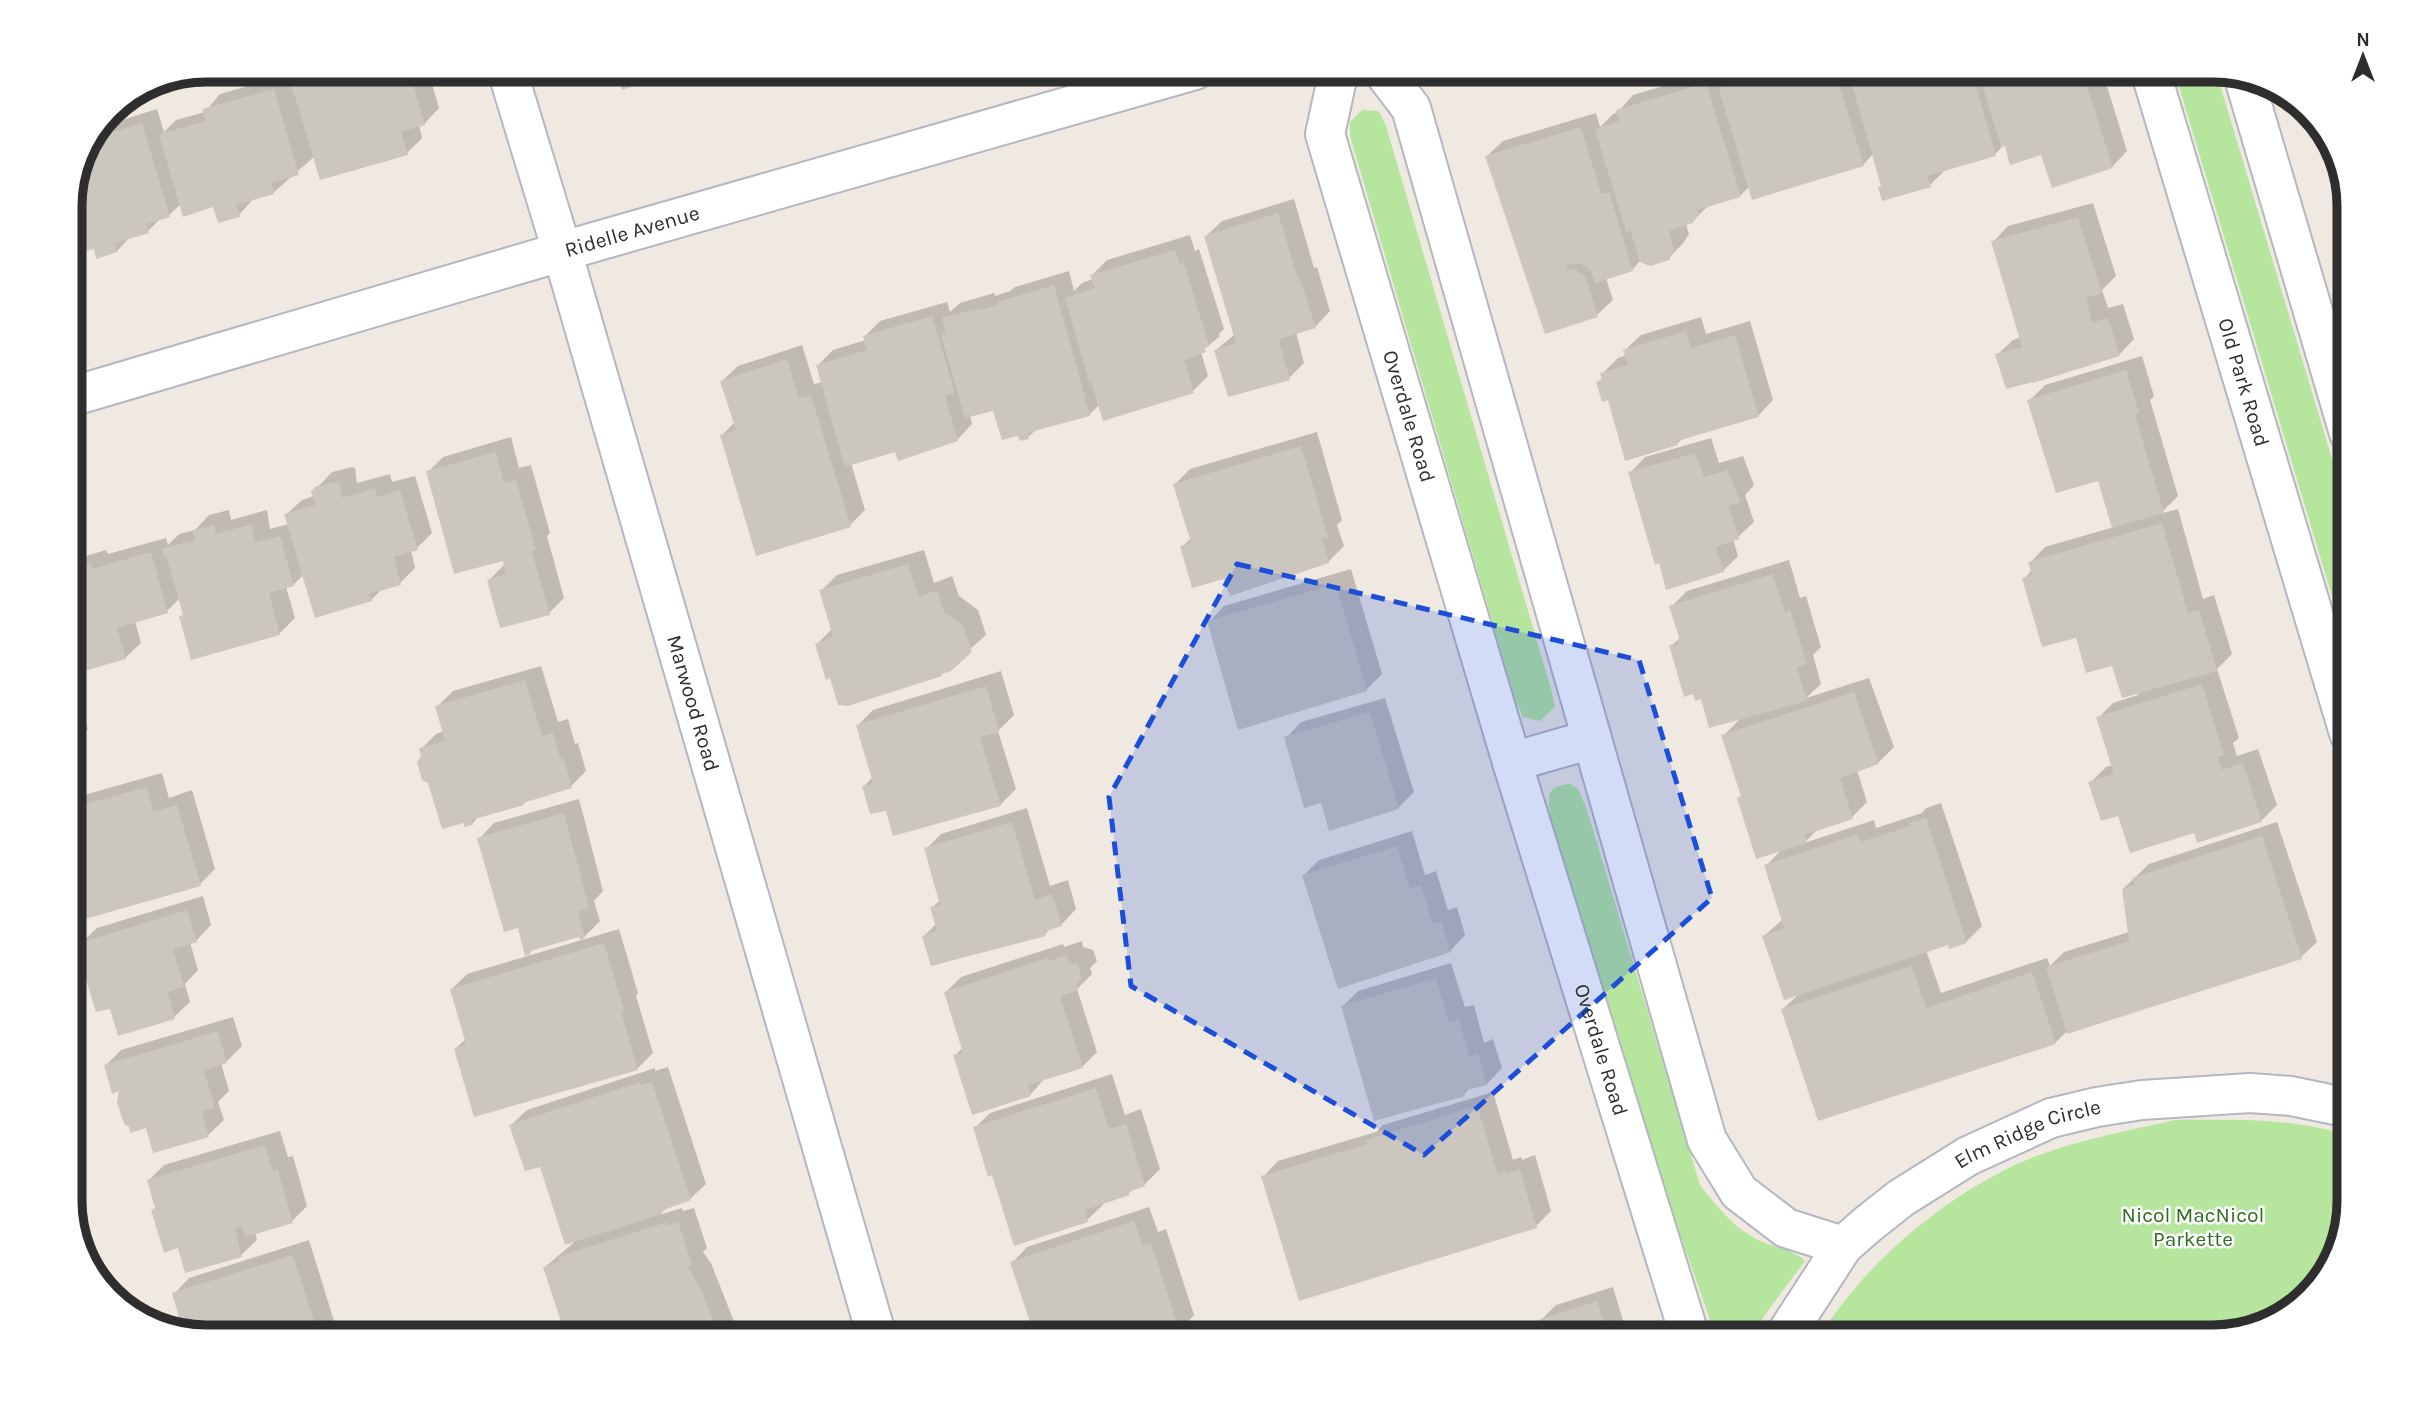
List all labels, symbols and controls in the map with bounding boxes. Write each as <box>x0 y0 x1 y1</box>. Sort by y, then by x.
north arrow <box>2328 21 2398 91</box>
text: N <box>2356 29 2370 51</box>
street label: Ridelle Avenue <box>562 201 702 262</box>
street label: Old Park Road <box>2213 315 2274 449</box>
street label: Overdale Road <box>1378 347 1440 485</box>
street label: Marwood Road <box>662 632 724 774</box>
street label: Overdale Road <box>1569 981 1633 1119</box>
street label: Elm Ridge Circle <box>1950 1095 2103 1173</box>
park label: Nicol MacNicol Parkette <box>2122 1203 2264 1251</box>

